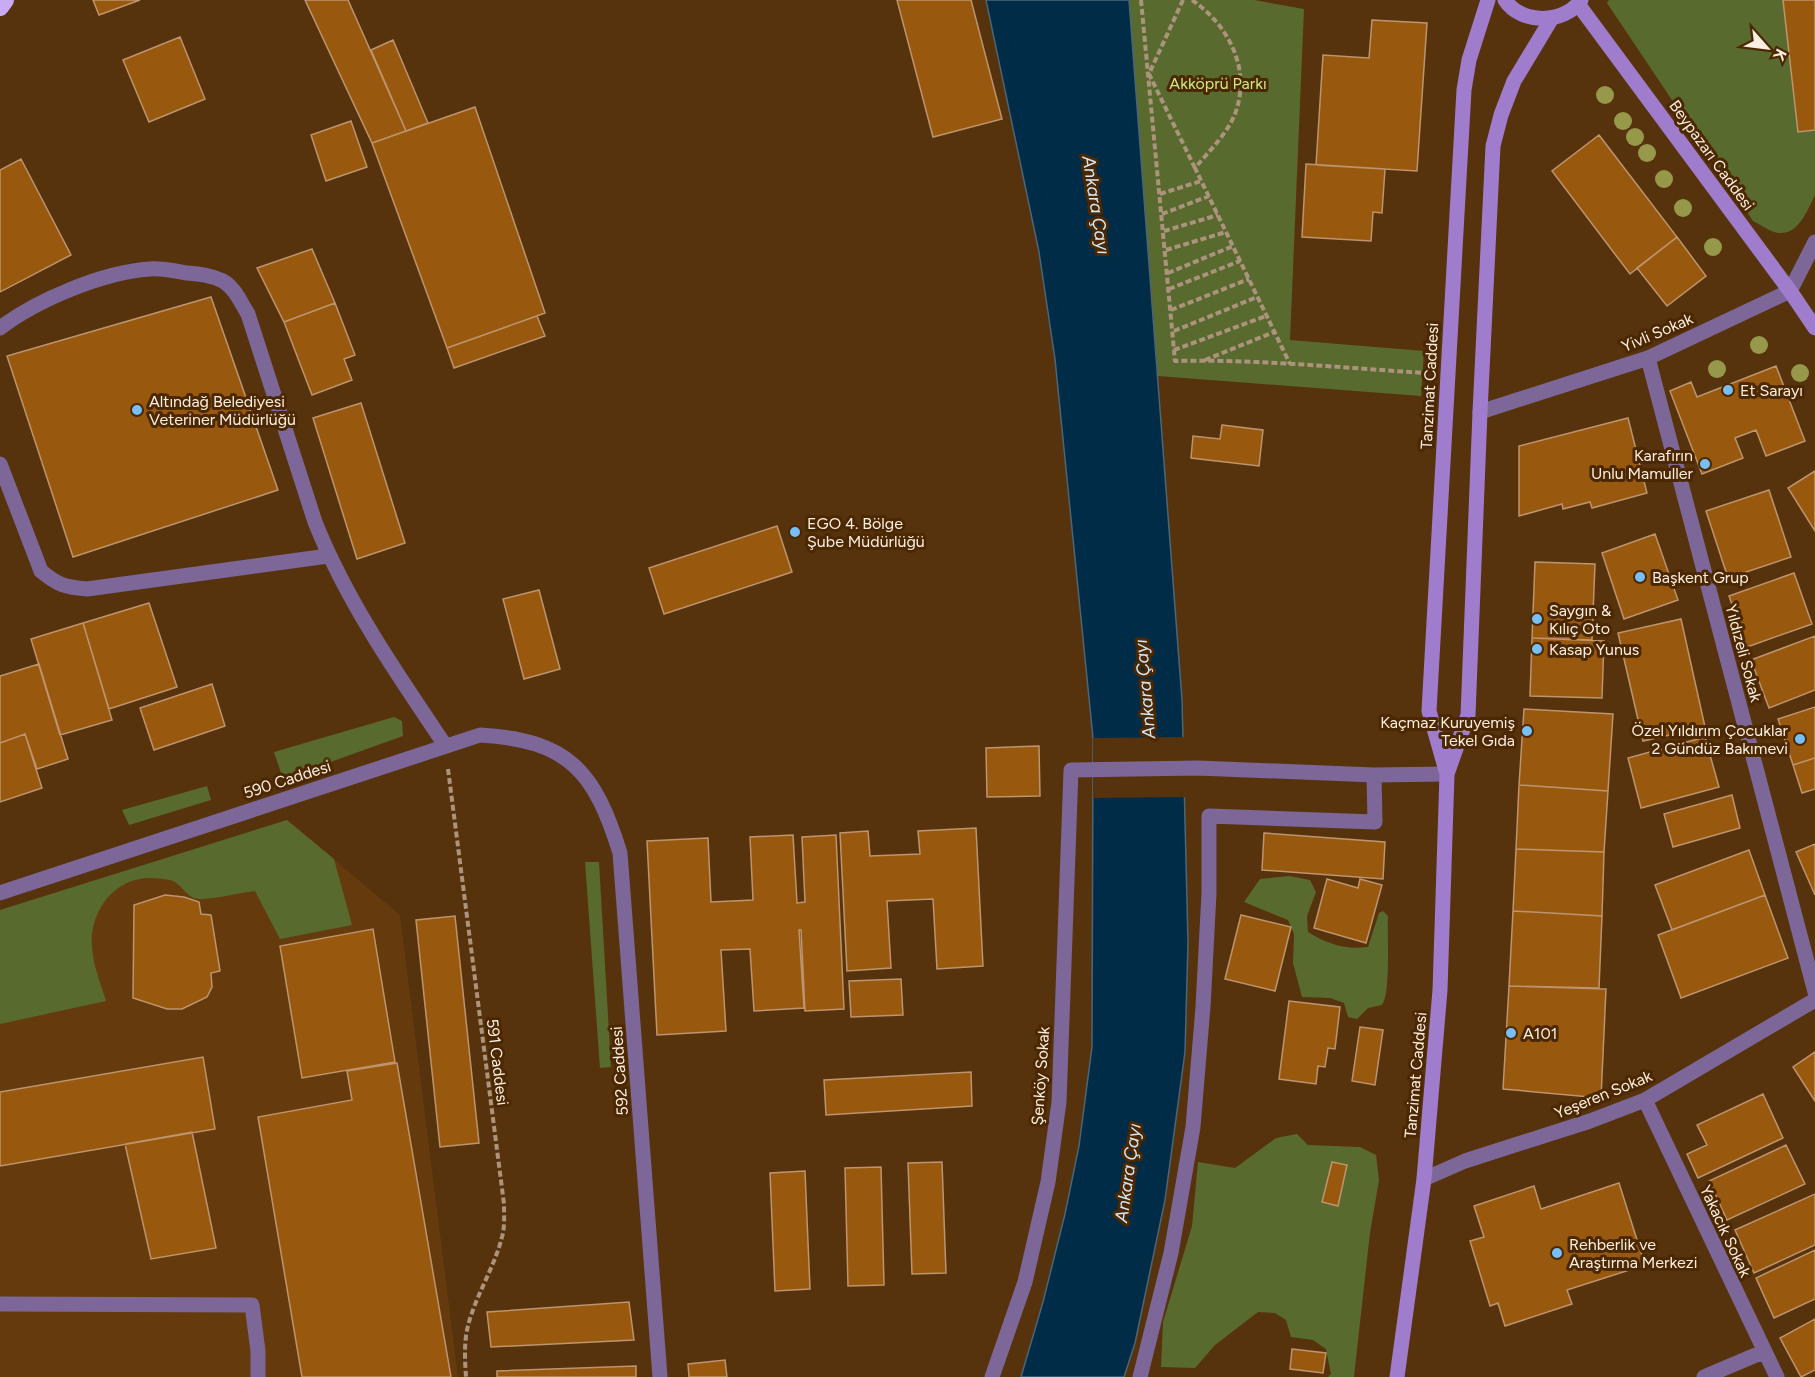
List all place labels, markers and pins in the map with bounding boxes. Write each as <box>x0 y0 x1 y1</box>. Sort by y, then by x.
place label: Et Sarayı <box>1740 381 1803 400</box>
marker: Et Sarayı <box>1721 383 1735 397</box>
place label: Altındağ Belediyesi Veteriner Müdürlüğü <box>149 392 296 429</box>
marker: Altındağ Belediyesi Veteriner Müdürlüğü <box>130 403 144 417</box>
place label: Karafırın Unlu Mamuller <box>1591 446 1694 483</box>
marker: Karafırın Unlu Mamuller <box>1698 457 1712 471</box>
place label: EGO 4. Bölge Şube Müdürlüğü <box>807 514 925 551</box>
marker: EGO 4. Bölge Şube Müdürlüğü <box>788 525 802 539</box>
place label: Başkent Grup <box>1652 568 1749 587</box>
marker: Başkent Grup <box>1633 570 1647 584</box>
place label: Saygın & Kılıç Oto <box>1549 601 1612 638</box>
marker: Saygın & Kılıç Oto <box>1530 612 1544 626</box>
place label: Kasap Yunus <box>1549 640 1639 659</box>
marker: Kasap Yunus <box>1530 642 1544 656</box>
place label: Kaçmaz Kuruyemiş Tekel Gıda <box>1380 713 1515 750</box>
place label: Özel Yıldırım Çocuklar 2 Gündüz Bakımevi <box>1632 721 1789 758</box>
marker: Kaçmaz Kuruyemiş Tekel Gıda <box>1520 724 1534 738</box>
marker: Özel Yıldırım Çocuklar 2 Gündüz Bakımevi <box>1793 732 1807 746</box>
place label: A101 <box>1523 1024 1557 1043</box>
marker: A101 <box>1504 1026 1518 1040</box>
place label: Rehberlik ve Araştırma Merkezi <box>1569 1235 1697 1272</box>
marker: Rehberlik ve Araştırma Merkezi <box>1550 1246 1564 1260</box>

